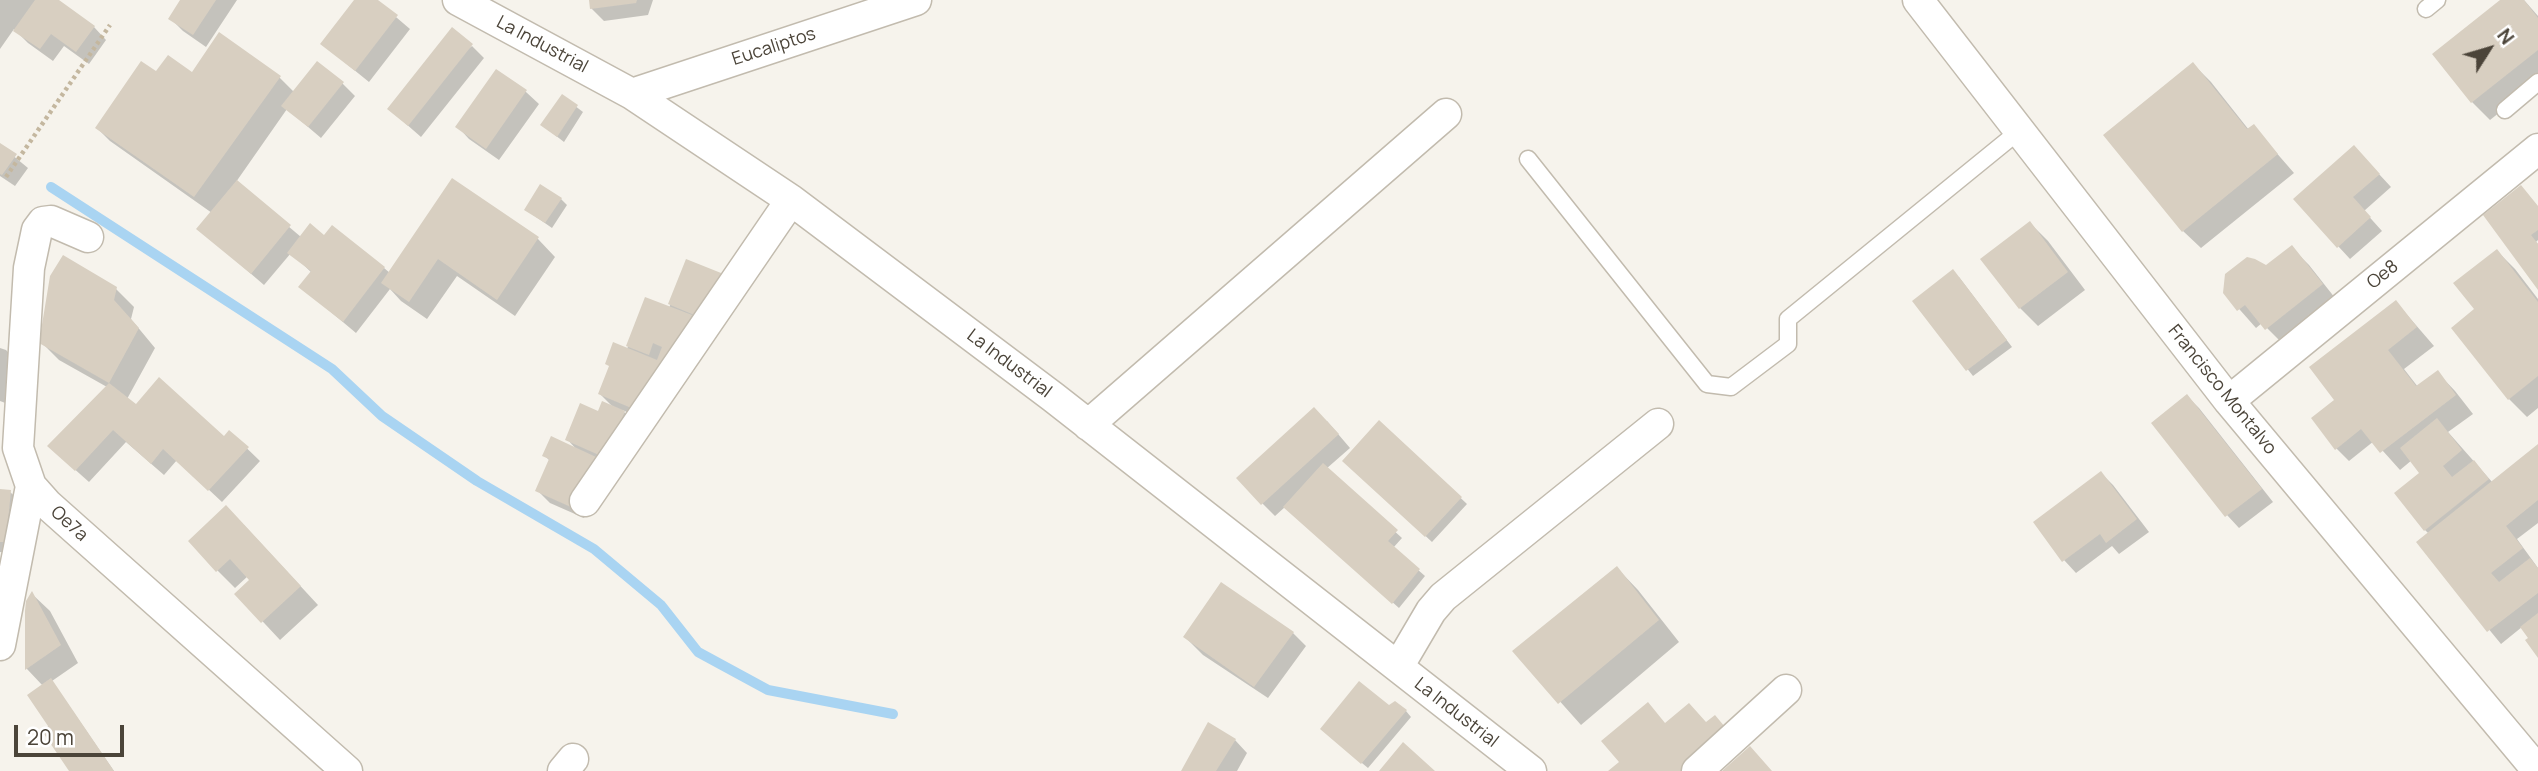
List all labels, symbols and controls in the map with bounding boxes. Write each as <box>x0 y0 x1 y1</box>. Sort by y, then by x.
street label: La Industrial <box>493 12 591 78</box>
north arrow <box>2454 14 2524 84</box>
street label: Eucaliptos <box>729 23 819 71</box>
text: N <box>2491 23 2520 50</box>
street label: Oe8 <box>2363 256 2403 294</box>
street label: Francisco Montalvo <box>2163 321 2281 459</box>
street label: La Industrial <box>962 325 1056 403</box>
street label: Oe7a <box>46 502 92 546</box>
street label: La Industrial <box>1410 674 1502 752</box>
scale bar <box>18 712 128 756</box>
text: 20 m <box>27 723 74 751</box>

